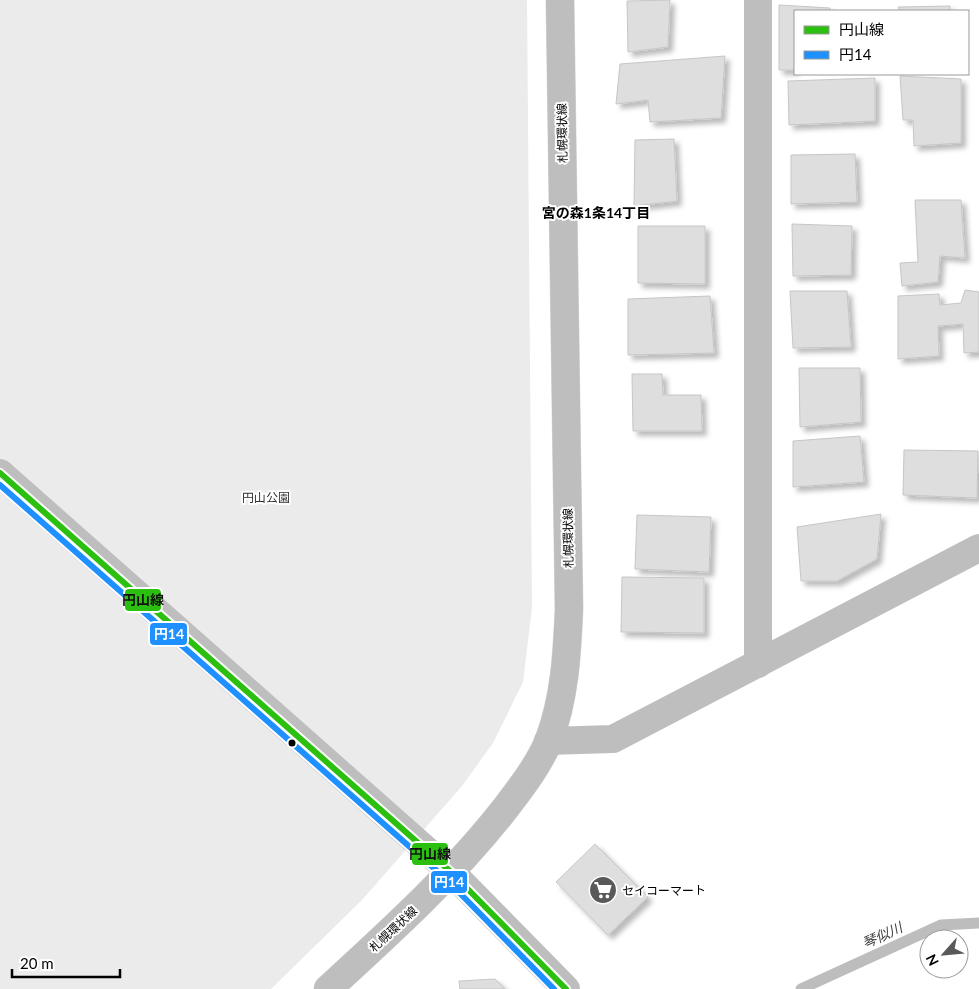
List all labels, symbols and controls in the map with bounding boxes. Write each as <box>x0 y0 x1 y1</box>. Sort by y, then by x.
legend <box>794 10 969 75</box>
text: 円山線 <box>839 20 884 38</box>
text: 円14 <box>839 45 872 63</box>
street label: 札幌環状線 <box>554 103 570 163</box>
district label: 宮の森1条14丁目 <box>542 204 650 221</box>
park label: 円山公園 <box>242 490 290 505</box>
street label: 札幌環状線 <box>560 508 576 568</box>
line badge: 円山線 <box>124 588 162 612</box>
text: 円山線 <box>122 591 164 608</box>
line badge: 円14 <box>149 622 188 646</box>
text: 円14 <box>154 625 184 642</box>
unlabelled marker <box>287 738 297 748</box>
line badge: 円山線 <box>411 842 449 866</box>
text: 円山線 <box>409 845 451 862</box>
line badge: 円14 <box>430 870 468 894</box>
text: 円14 <box>434 873 464 890</box>
supermarket icon: セイコーマート <box>588 875 618 905</box>
place label: セイコーマート <box>622 883 706 898</box>
street label: 札幌環状線 <box>366 903 420 955</box>
water label: 琴似川 <box>859 918 906 952</box>
north arrow <box>919 929 969 979</box>
scale bar <box>12 946 120 978</box>
text: N <box>922 951 942 969</box>
text: 20 m <box>20 954 54 972</box>

